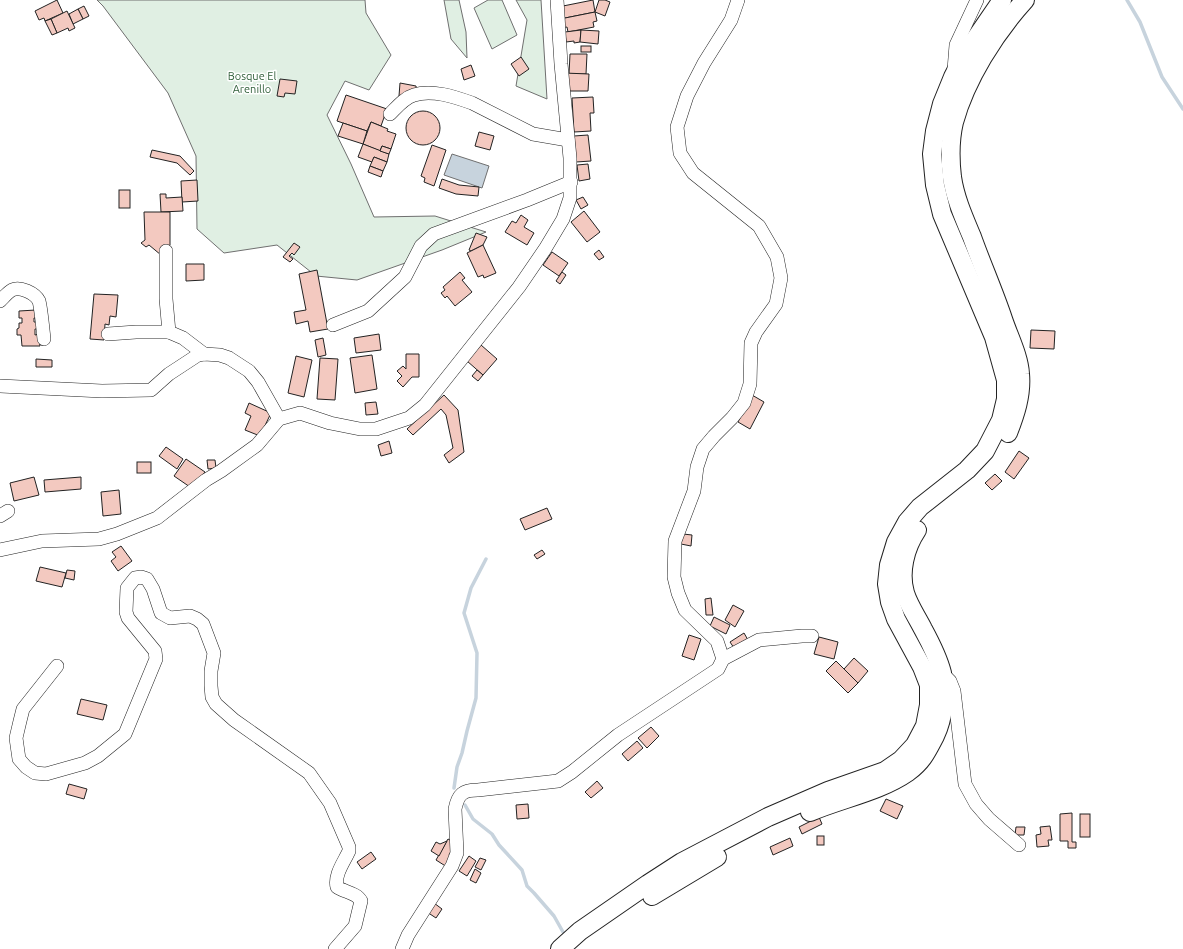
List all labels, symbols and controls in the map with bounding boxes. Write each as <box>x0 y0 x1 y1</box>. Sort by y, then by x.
park label: Bosque El Arenillo <box>228 70 276 95</box>

